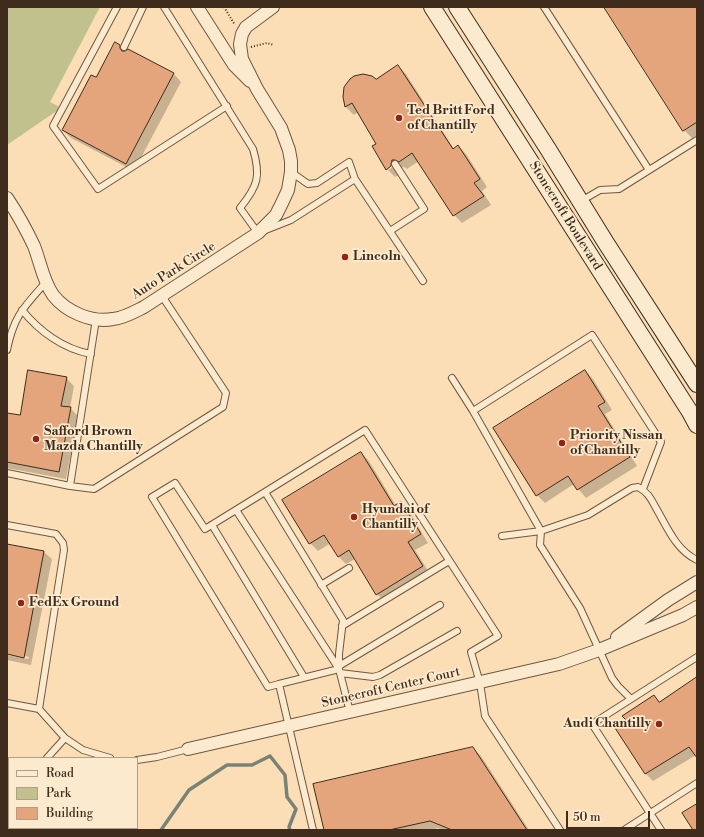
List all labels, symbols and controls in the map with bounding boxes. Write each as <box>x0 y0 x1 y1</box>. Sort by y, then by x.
place label: Ted Britt Ford of Chantilly <box>407 103 495 134</box>
marker: Ted Britt Ford of Chantilly <box>394 113 404 123</box>
street label: Stonecroft Boulevard <box>525 159 605 273</box>
street label: Auto Park Circle <box>129 239 219 303</box>
place label: Lincoln <box>353 249 401 265</box>
marker: Lincoln <box>340 252 350 262</box>
place label: Safford Brown Mazda Chantilly <box>44 424 143 455</box>
place label: Priority Nissan of Chantilly <box>570 428 663 459</box>
marker: Safford Brown Mazda Chantilly <box>31 434 41 444</box>
marker: Priority Nissan of Chantilly <box>557 438 567 448</box>
place label: Hyundai of Chantilly <box>362 502 429 533</box>
marker: Hyundai of Chantilly <box>349 512 359 522</box>
place label: FedEx Ground <box>29 595 119 611</box>
marker: FedEx Ground <box>16 598 26 608</box>
street label: Stonecroft Center Court <box>320 664 462 712</box>
place label: Audi Chantilly <box>563 716 651 732</box>
marker: Audi Chantilly <box>654 719 664 729</box>
legend <box>8 757 138 829</box>
text: Road <box>46 766 74 781</box>
text: Park <box>46 786 71 801</box>
scale bar <box>568 803 652 829</box>
text: Building <box>46 806 93 821</box>
text: 50 m <box>573 810 601 825</box>

